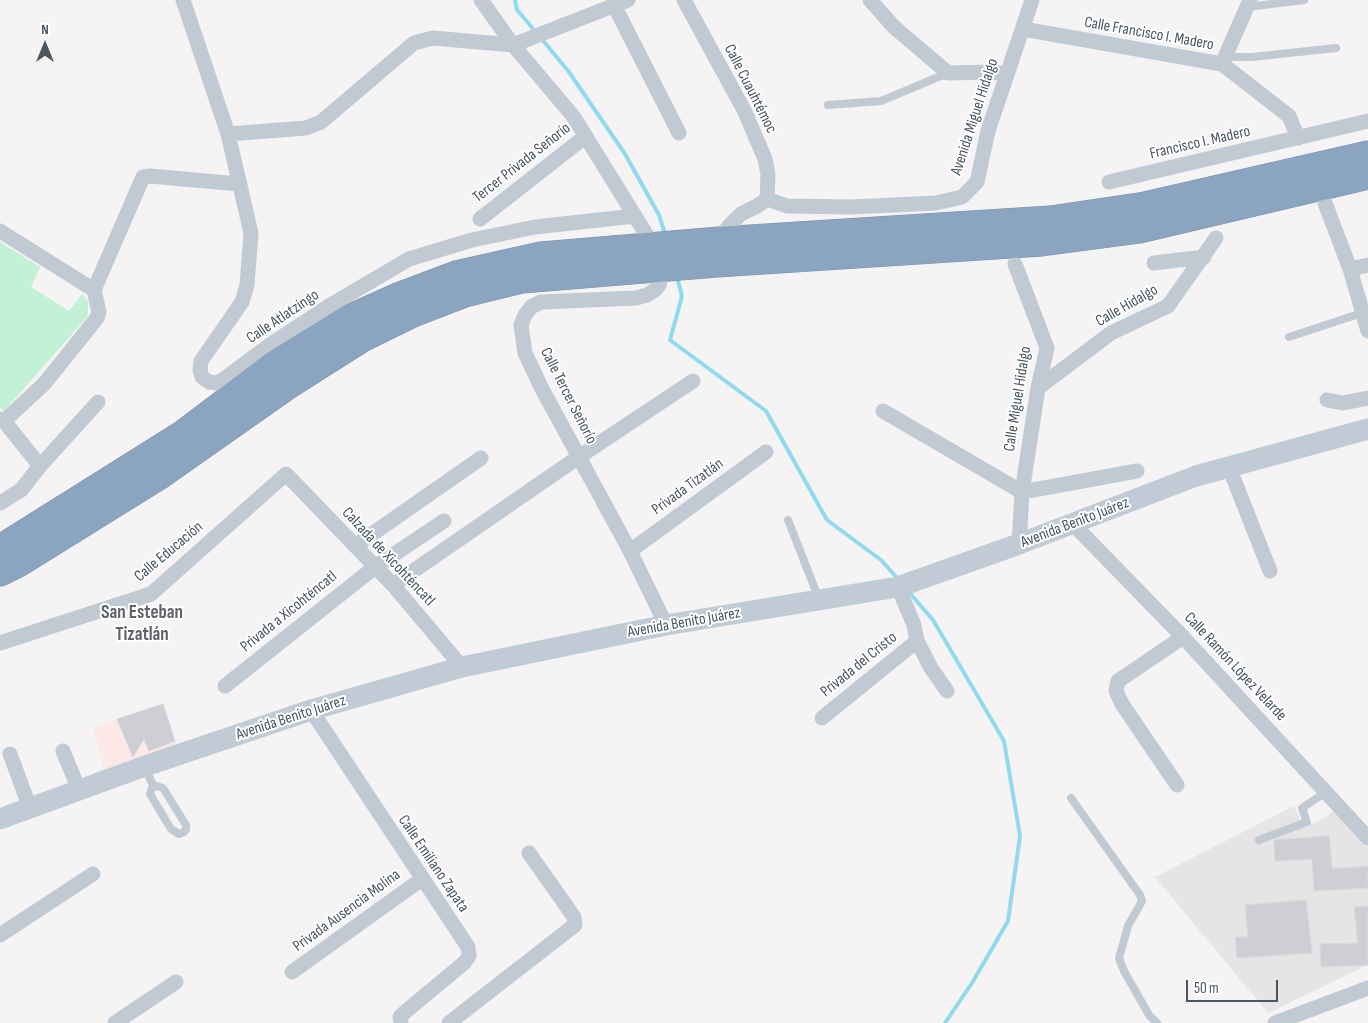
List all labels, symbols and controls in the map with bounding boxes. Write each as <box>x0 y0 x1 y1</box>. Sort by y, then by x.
street label: Calle Francisco I. Madero <box>1083 13 1215 55</box>
north arrow <box>20 20 70 70</box>
text: N <box>41 21 49 38</box>
street label: Calle Cuauhtémoc <box>719 41 781 137</box>
street label: Avenida Miguel Hidalgo <box>947 56 1003 178</box>
street label: Tercer Privada Señorío <box>469 119 575 207</box>
street label: Francisco I. Madero <box>1148 122 1252 164</box>
street label: Calle Hidalgo <box>1093 281 1161 331</box>
street label: Calle Atlatzingo <box>243 286 323 348</box>
street label: Calle Tercer Señorío <box>535 345 601 447</box>
street label: Calle Miguel Hidalgo <box>1000 345 1036 453</box>
street label: Privada Tizatlán <box>648 455 728 519</box>
street label: Avenida Benito Juárez <box>1018 494 1132 552</box>
street label: Calzada de Xicohténcatl <box>338 504 438 610</box>
street label: Calle Educación <box>131 518 207 586</box>
street label: Privada a Xicohténcatl <box>237 567 341 657</box>
district label: San Esteban Tizatlán <box>101 602 183 646</box>
street label: Avenida Benito Juárez <box>626 604 742 642</box>
street label: Calle Ramón López Velarde <box>1180 609 1290 725</box>
street label: Privada del Cristo <box>817 628 901 702</box>
street label: Avenida Benito Juárez <box>234 691 348 745</box>
street label: Calle Emiliano Zapata <box>393 812 473 916</box>
street label: Privada Ausencia Molina <box>290 866 404 956</box>
scale bar <box>1188 970 1280 1002</box>
text: 50 m <box>1194 979 1219 998</box>

